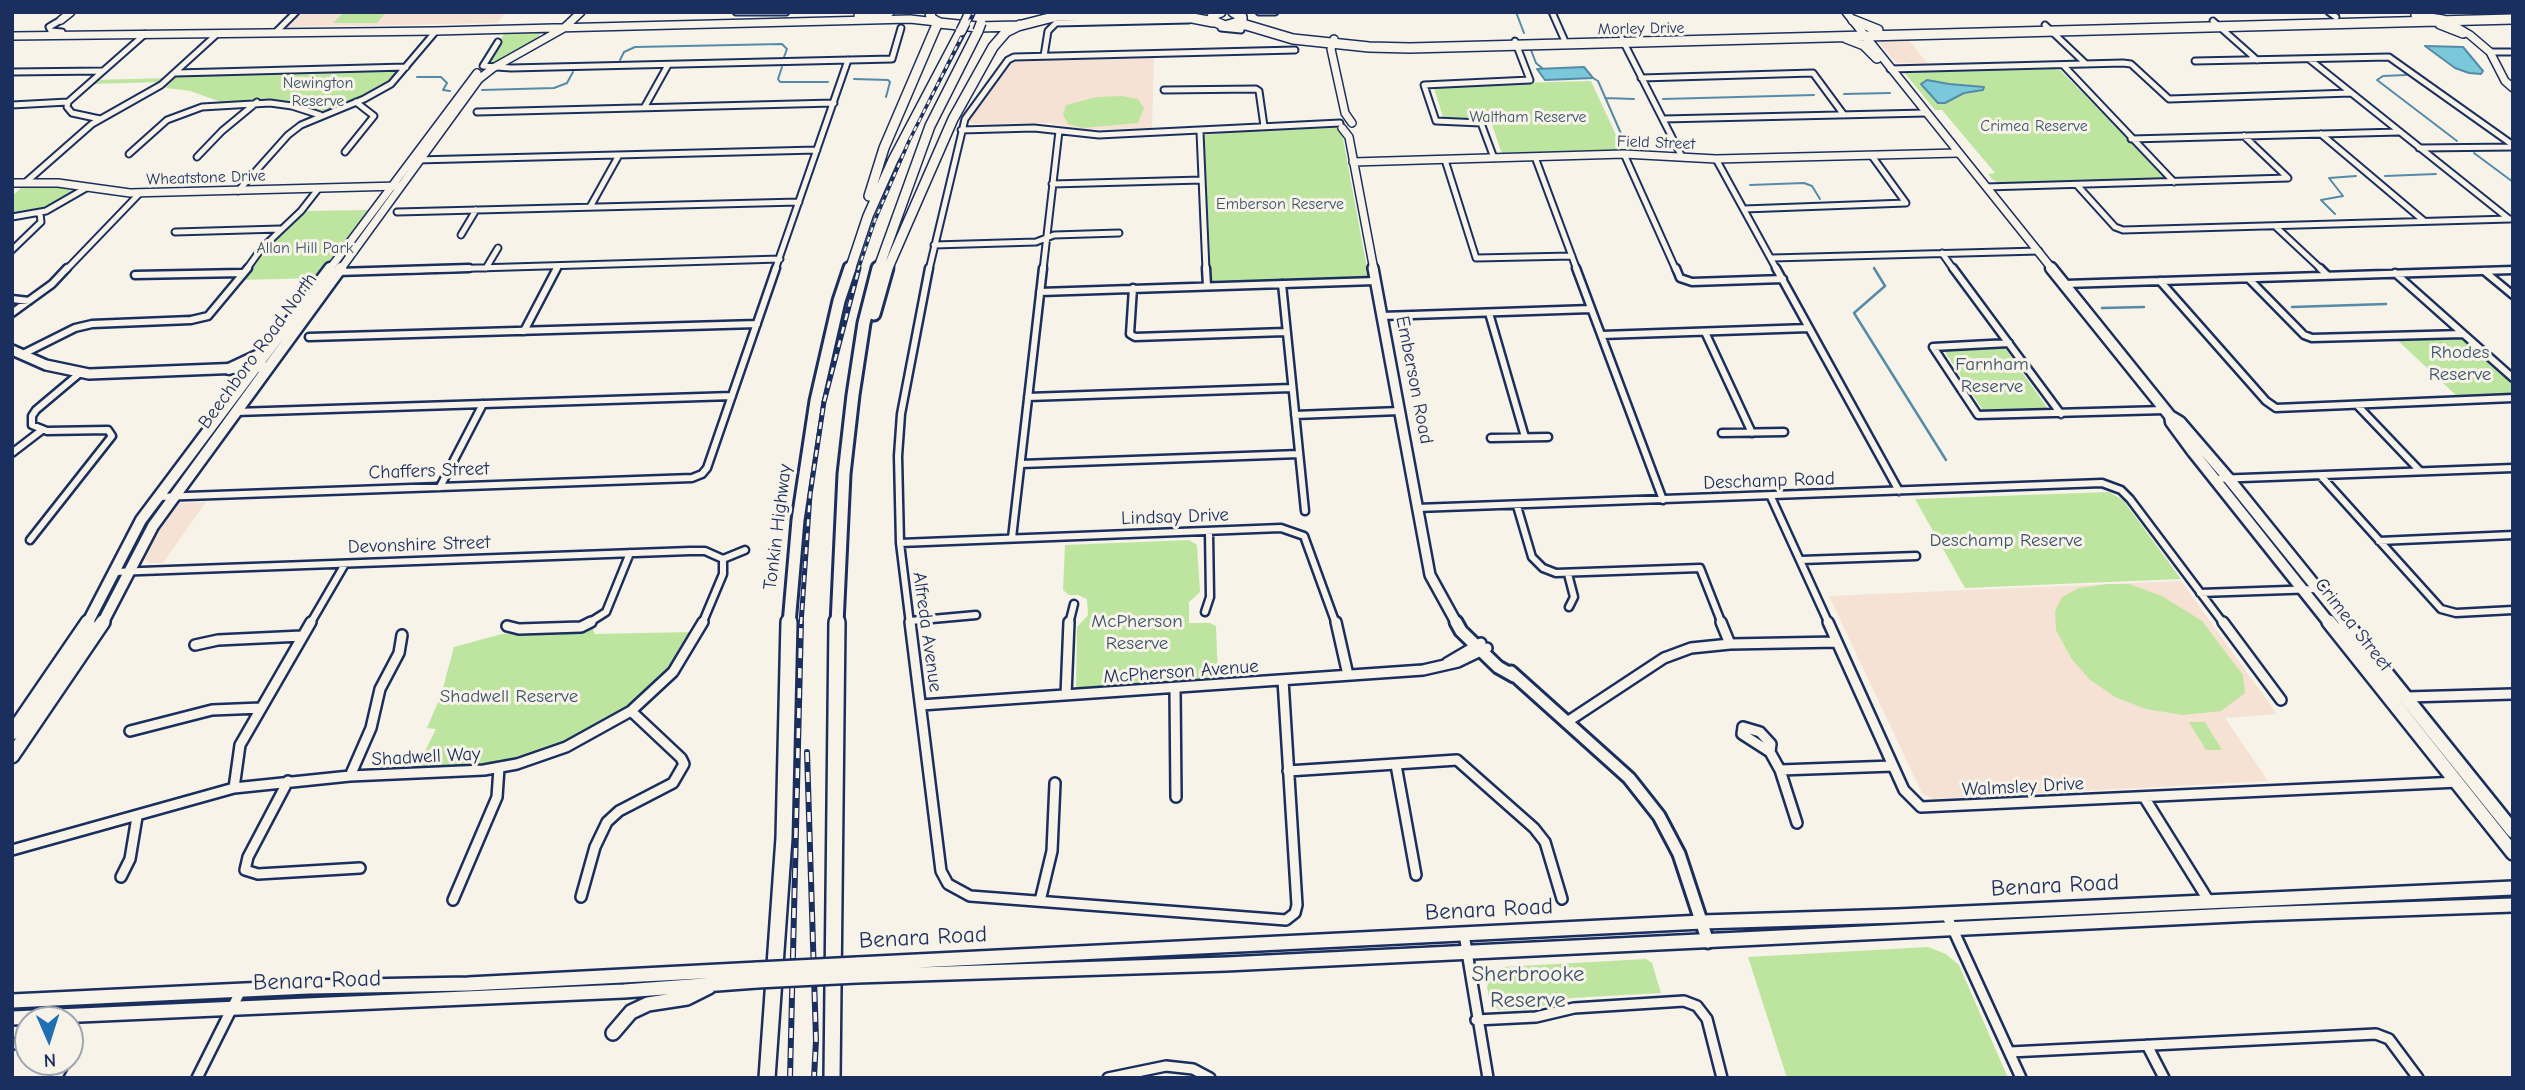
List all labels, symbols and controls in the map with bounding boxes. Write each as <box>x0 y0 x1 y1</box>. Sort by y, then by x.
street label: Morley Drive <box>1598 19 1684 39</box>
park label: Newington Reserve <box>283 73 353 111</box>
park label: Waltham Reserve <box>1469 107 1587 127</box>
park label: Crimea Reserve <box>1980 116 2088 136</box>
street label: Field Street <box>1617 132 1695 154</box>
street label: Wheatstone Drive <box>146 166 266 190</box>
park label: Emberson Reserve <box>1216 194 1344 214</box>
park label: Allan Hill Park <box>257 238 353 258</box>
street label: Beechboro Road North <box>194 269 322 433</box>
street label: Emberson Road <box>1390 314 1438 446</box>
park label: Rhodes Reserve <box>2429 342 2491 386</box>
park label: Farnham Reserve <box>1955 354 2029 398</box>
street label: Chaffers Street <box>368 457 490 485</box>
street label: Tonkin Highway <box>759 463 797 591</box>
street label: Deschamp Road <box>1703 467 1835 495</box>
street label: Lindsay Drive <box>1121 504 1229 530</box>
park label: Deschamp Reserve <box>1929 530 2083 552</box>
street label: Devonshire Street <box>347 531 491 559</box>
street label: Alfreda Avenue <box>907 570 947 694</box>
street label: Crimea Street <box>2309 574 2397 676</box>
park label: McPherson Reserve <box>1091 611 1183 655</box>
street label: McPherson Avenue <box>1103 655 1259 689</box>
park label: Shadwell Reserve <box>440 686 578 708</box>
street label: Shadwell Way <box>371 743 481 771</box>
street label: Walmsley Drive <box>1961 772 2085 802</box>
street label: Benara Road <box>1990 869 2120 903</box>
street label: Benara Road <box>1424 893 1554 927</box>
street label: Benara Road <box>858 921 988 955</box>
park label: Sherbrooke Reserve <box>1471 960 1585 1014</box>
street label: Benara Road <box>252 965 382 997</box>
north arrow <box>14 1006 84 1076</box>
text: N <box>43 1049 57 1071</box>

